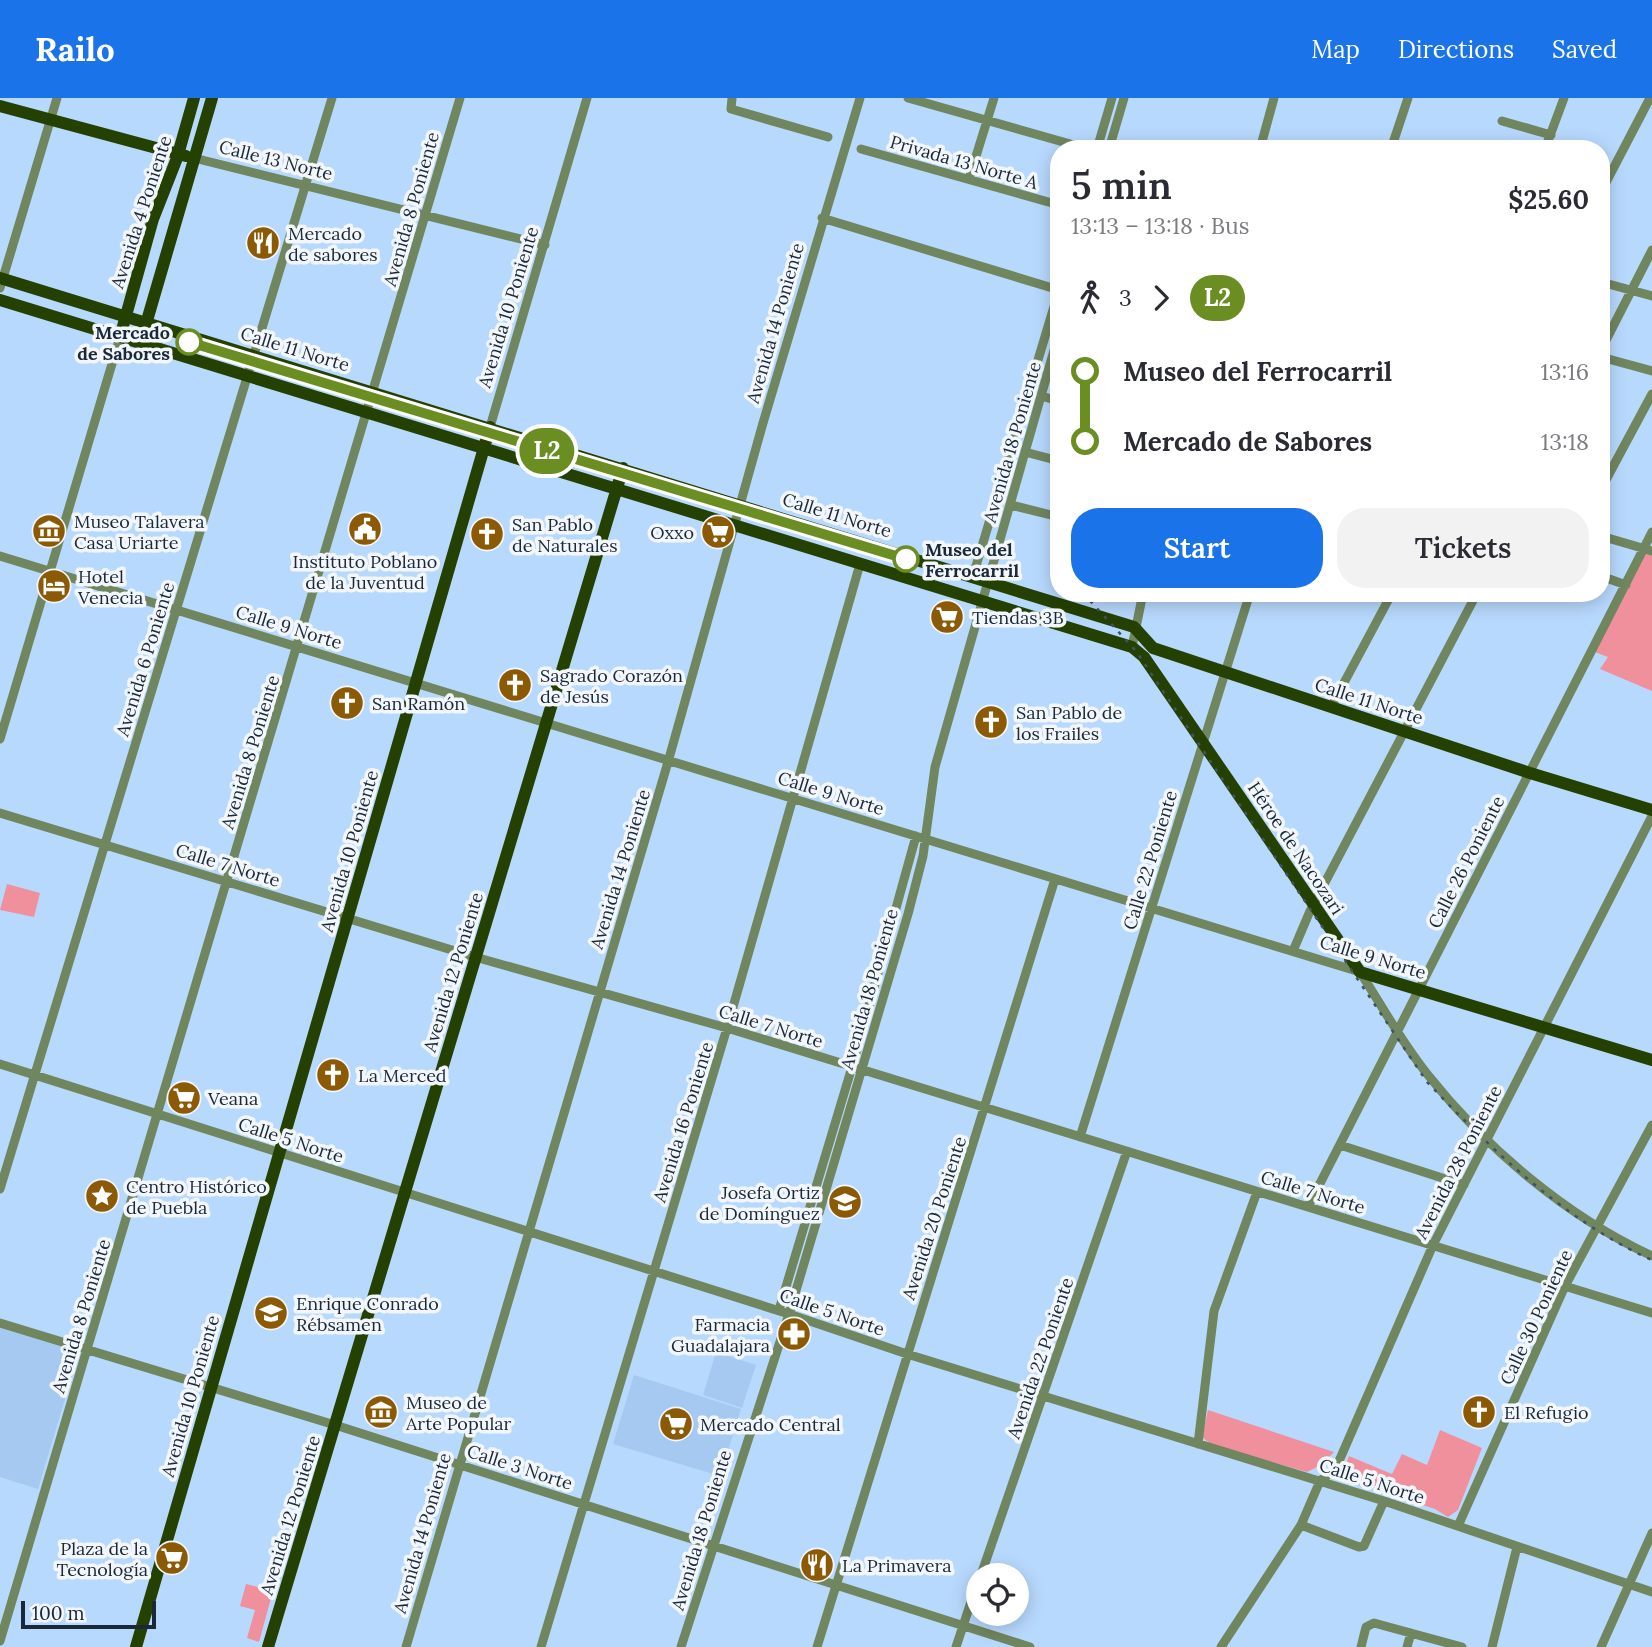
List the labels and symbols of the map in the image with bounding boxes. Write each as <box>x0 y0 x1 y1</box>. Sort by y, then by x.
street label: Avenida 8 Poniente <box>378 129 444 290</box>
street label: Privada 13 Norte A <box>887 130 1041 194</box>
street label: Avenida 4 Poniente <box>105 132 177 292</box>
street label: Calle 13 Norte <box>217 135 335 185</box>
place label: Mercado de sabores <box>288 222 378 266</box>
street label: Avenida 10 Poniente <box>472 223 544 391</box>
restaurant icon: Mercado de sabores <box>244 224 282 262</box>
street label: Avenida 14 Poniente <box>741 240 809 407</box>
place label: Mercado de Sabores <box>77 321 170 365</box>
street label: Calle 11 Norte <box>238 322 352 377</box>
marker: Mercado de Sabores <box>176 329 202 355</box>
street label: Avenida 18 Poniente <box>978 359 1046 526</box>
line badge: L2 <box>516 428 578 474</box>
street label: Calle 11 Norte <box>780 488 894 543</box>
place label: Museo Talavera Casa Uriarte <box>74 510 205 554</box>
public building icon: Instituto Poblano de la Juventud <box>346 510 384 548</box>
museum icon: Museo Talavera Casa Uriarte <box>30 512 68 550</box>
place label: San Pablo de Naturales <box>512 513 618 557</box>
supermarket icon: Oxxo <box>699 513 737 551</box>
church icon: San Pablo de Naturales <box>468 515 506 553</box>
place label: Oxxo <box>650 521 694 544</box>
place label: Museo del Ferrocarril <box>925 538 1019 582</box>
marker: Museo del Ferrocarril <box>893 546 919 572</box>
place label: Instituto Poblano de la Juventud <box>293 550 437 594</box>
place label: Hotel Venecia <box>77 565 143 609</box>
hotel icon: Hotel Venecia <box>35 567 73 605</box>
street label: Avenida 6 Poniente <box>110 579 179 740</box>
supermarket icon: Tiendas 3B <box>928 598 966 636</box>
street label: Calle 9 Norte <box>233 600 345 654</box>
place label: Tiendas 3B <box>972 606 1064 629</box>
place label: Sagrado Corazón de Jesús <box>540 664 683 708</box>
church icon: Sagrado Corazón de Jesús <box>496 666 534 704</box>
street label: Avenida 8 Poniente <box>215 672 284 833</box>
street label: Calle 11 Norte <box>1312 673 1426 729</box>
church icon: San Ramón <box>328 684 366 722</box>
place label: San Ramón <box>372 692 465 715</box>
place label: San Pablo de los Frailes <box>1016 701 1123 745</box>
church icon: San Pablo de los Frailes <box>972 703 1010 741</box>
street label: Calle 9 Norte <box>775 766 887 820</box>
street label: Avenida 10 Poniente <box>315 767 383 936</box>
street label: Héroe de Nacozari <box>1243 777 1349 919</box>
street label: Avenida 14 Poniente <box>584 786 655 953</box>
street label: Calle 22 Poniente <box>1118 787 1182 933</box>
street label: Calle 26 Poniente <box>1423 792 1509 932</box>
street label: Calle 7 Norte <box>173 838 283 892</box>
street label: Avenida 12 Poniente <box>417 889 488 1056</box>
street label: Avenida 18 Poniente <box>835 906 903 1073</box>
street label: Calle 9 Norte <box>1317 930 1429 984</box>
street label: Calle 7 Norte <box>716 999 826 1053</box>
street label: Avenida 16 Poniente <box>647 1039 718 1206</box>
church icon: La Merced <box>314 1056 352 1094</box>
place label: La Merced <box>358 1064 447 1087</box>
supermarket icon: Veana <box>165 1079 203 1117</box>
street label: Avenida 28 Poniente <box>1409 1081 1507 1244</box>
place label: Veana <box>207 1087 258 1110</box>
street label: Calle 5 Norte <box>235 1112 347 1168</box>
street label: Avenida 20 Poniente <box>896 1133 971 1304</box>
street label: Calle 7 Norte <box>1258 1165 1368 1219</box>
place label: Centro Histórico de Puebla <box>126 1175 267 1219</box>
place icon: Centro Histórico de Puebla <box>83 1177 121 1215</box>
place label: Josefa Ortiz de Domínguez <box>699 1181 820 1225</box>
school or university icon: Josefa Ortiz de Domínguez <box>826 1183 864 1221</box>
street label: Avenida 8 Poniente <box>46 1236 115 1397</box>
street label: Calle 30 Poniente <box>1495 1246 1577 1388</box>
street label: Avenida 22 Poniente <box>1001 1274 1078 1443</box>
street label: Calle 5 Norte <box>777 1283 888 1341</box>
place label: Enrique Conrado Rébsamen <box>296 1292 439 1336</box>
school or university icon: Enrique Conrado Rébsamen <box>252 1294 290 1332</box>
street label: Avenida 10 Poniente <box>156 1312 224 1481</box>
place label: Farmacia Guadalajara <box>671 1313 770 1357</box>
pharmacy icon: Farmacia Guadalajara <box>775 1315 813 1353</box>
place label: Museo de Arte Popular <box>405 1391 512 1435</box>
museum icon: Museo de Arte Popular <box>362 1393 400 1431</box>
church icon: El Refugio <box>1460 1393 1498 1431</box>
place label: El Refugio <box>1504 1401 1589 1424</box>
supermarket icon: Mercado Central <box>657 1405 695 1443</box>
place label: Mercado Central <box>700 1413 841 1436</box>
street label: Avenida 12 Poniente <box>254 1432 325 1599</box>
street label: Calle 3 Norte <box>464 1439 576 1495</box>
street label: Avenida 18 Poniente <box>665 1447 736 1614</box>
street label: Avenida 14 Poniente <box>388 1450 456 1617</box>
street label: Calle 5 Norte <box>1316 1453 1428 1509</box>
place label: Plaza de la Tecnología <box>57 1537 148 1581</box>
supermarket icon: Plaza de la Tecnología <box>153 1539 191 1577</box>
restaurant icon: La Primavera <box>798 1546 836 1584</box>
place label: La Primavera <box>842 1554 951 1577</box>
scale bar <box>21 1598 156 1630</box>

